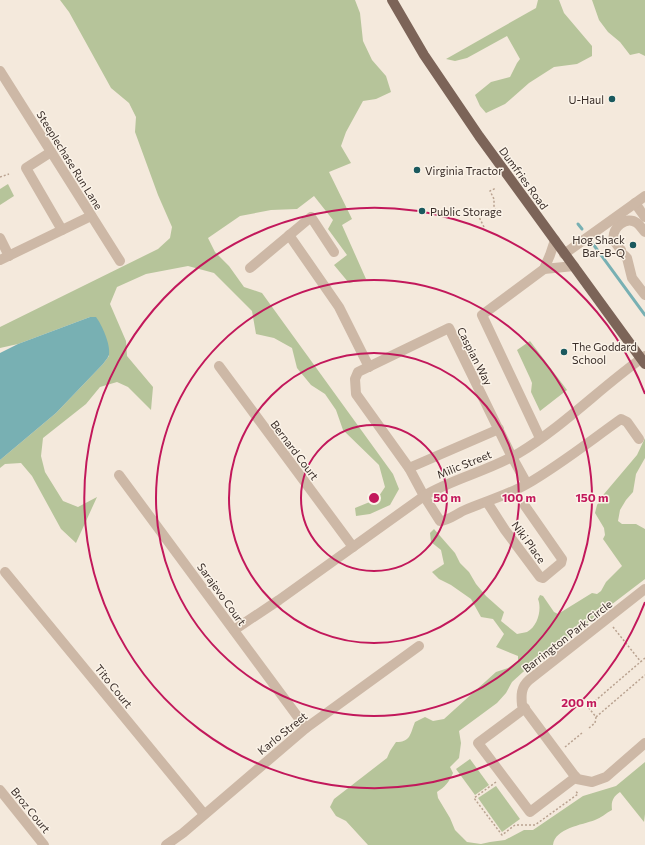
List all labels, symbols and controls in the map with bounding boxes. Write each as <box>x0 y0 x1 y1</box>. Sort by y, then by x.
place label: U-Haul <box>568 93 604 106</box>
marker: U-Haul <box>607 94 617 104</box>
street label: Steeplechase Run Lane <box>34 108 106 212</box>
street label: Dumfries Road <box>497 144 551 212</box>
place label: Virginia Tractor <box>425 164 503 177</box>
marker: Virginia Tractor <box>412 165 422 175</box>
place label: Public Storage <box>430 205 502 218</box>
marker: Public Storage <box>417 206 427 216</box>
place label: Hog Shack Bar-B-Q <box>572 233 625 259</box>
marker: Hog Shack Bar-B-Q <box>628 240 638 250</box>
street label: Caspian Way <box>455 325 495 388</box>
place label: The Goddard School <box>572 340 637 366</box>
marker: The Goddard School <box>559 347 569 357</box>
street label: Bernard Court <box>268 418 322 483</box>
street label: Milic Street <box>435 447 494 481</box>
text: 50 m <box>433 490 461 504</box>
text: 100 m <box>502 490 536 504</box>
text: 150 m <box>575 490 609 504</box>
centre of rings <box>367 491 381 505</box>
street label: Niki Place <box>509 518 549 566</box>
street label: Sarajevo Court <box>195 560 249 628</box>
street label: Barrington Park Circle <box>520 597 614 675</box>
street label: Tito Court <box>93 662 136 711</box>
text: 200 m <box>561 695 597 709</box>
street label: Karlo Street <box>255 709 310 757</box>
street label: Broz Court <box>9 785 54 836</box>

